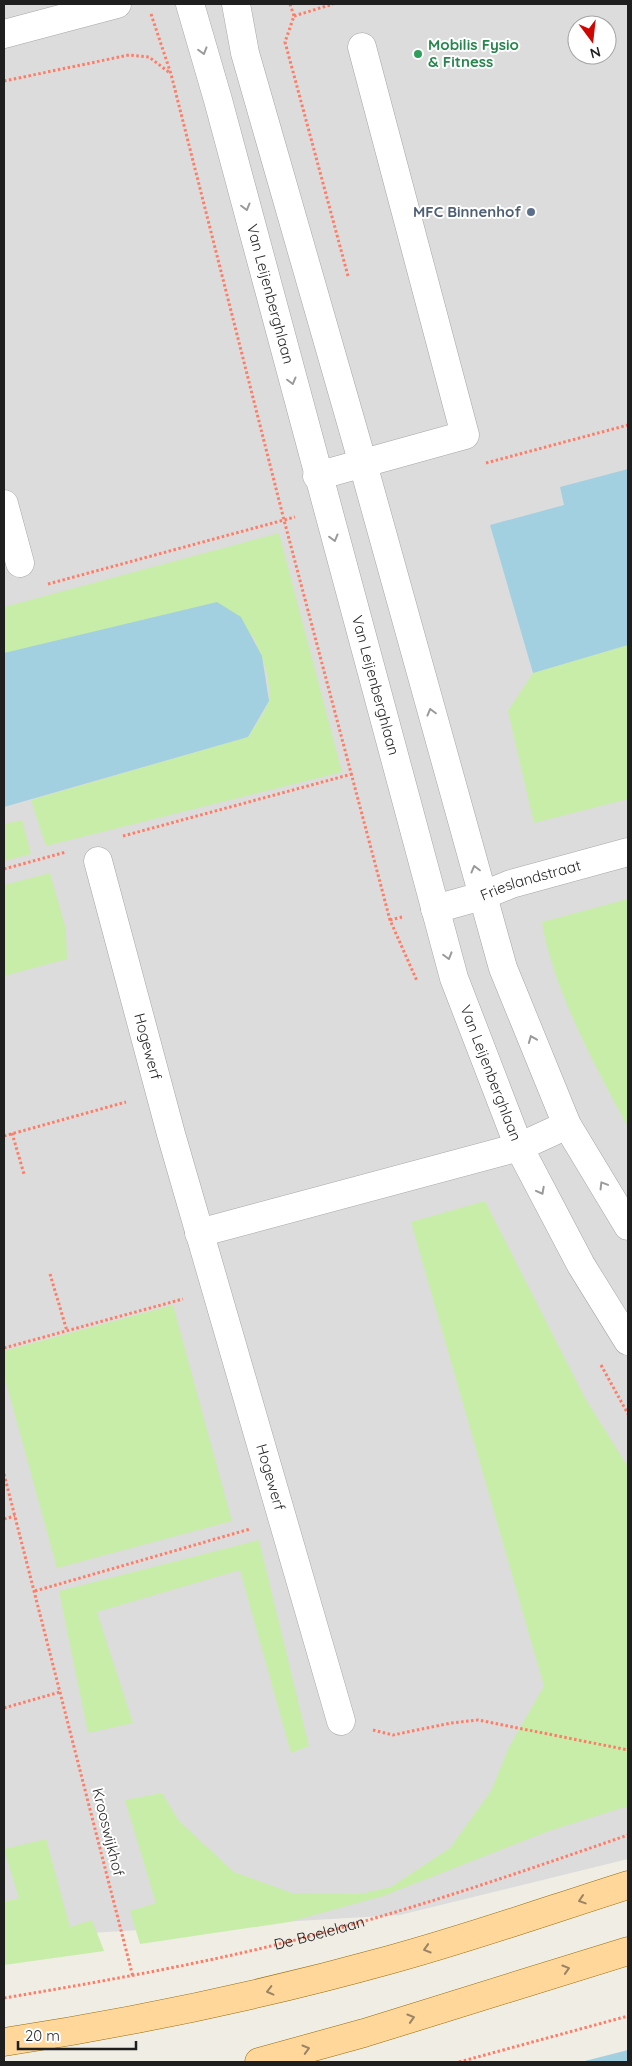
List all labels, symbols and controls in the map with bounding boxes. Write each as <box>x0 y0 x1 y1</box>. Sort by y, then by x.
north arrow <box>567 15 617 65</box>
place label: Mobilis Fysio & Fitness <box>428 35 519 71</box>
text: N <box>588 43 603 63</box>
one-way arrow <box>197 46 208 55</box>
marker: Mobilis Fysio & Fitness <box>412 48 424 60</box>
place label: MFC Binnenhof <box>413 202 521 221</box>
one-way arrow <box>240 203 251 212</box>
marker: MFC Binnenhof <box>525 206 537 218</box>
street label: Van Leijenberghlaan <box>243 222 299 366</box>
one-way arrow <box>286 377 297 386</box>
one-way arrow <box>329 534 339 542</box>
street label: Van Leijenberghlaan <box>348 613 404 757</box>
one-way arrow <box>427 708 437 716</box>
street label: Frieslandstraat <box>477 855 583 905</box>
one-way arrow <box>470 865 480 873</box>
one-way arrow <box>442 952 453 961</box>
street label: Van Leijenberghlaan <box>456 1002 526 1144</box>
street label: Hogewerf <box>130 1011 166 1082</box>
one-way arrow <box>528 1035 539 1044</box>
one-way arrow <box>600 1181 610 1190</box>
one-way arrow <box>535 1185 545 1194</box>
street label: Hogewerf <box>252 1442 290 1513</box>
street label: Krooswijkhof <box>88 1786 129 1878</box>
one-way arrow <box>578 1894 586 1904</box>
street label: De Boelelaan <box>272 1912 367 1954</box>
one-way arrow <box>423 1944 431 1954</box>
one-way arrow <box>561 1965 570 1975</box>
one-way arrow <box>265 1985 274 1996</box>
one-way arrow <box>406 2014 415 2024</box>
scale bar <box>18 2018 135 2050</box>
text: 20 m <box>25 2026 60 2045</box>
one-way arrow <box>302 2044 310 2055</box>

